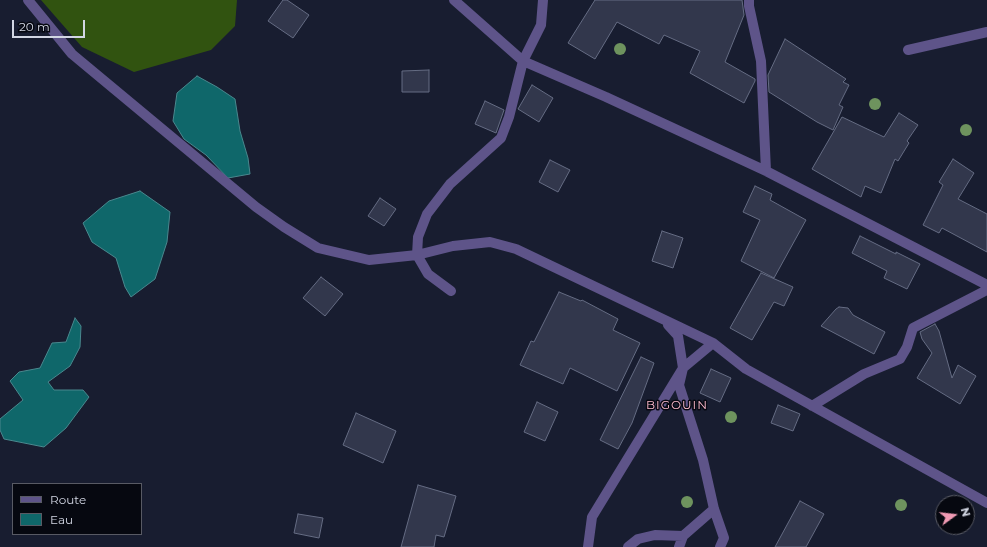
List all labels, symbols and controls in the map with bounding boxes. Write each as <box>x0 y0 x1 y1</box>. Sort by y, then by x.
scale bar <box>14 12 87 38</box>
text: 20 m <box>19 19 50 34</box>
district label: BIGOUIN <box>646 398 708 412</box>
legend <box>12 483 142 535</box>
text: Route <box>50 492 86 507</box>
north arrow <box>935 495 975 535</box>
text: N <box>958 506 974 518</box>
text: Eau <box>50 512 73 527</box>

